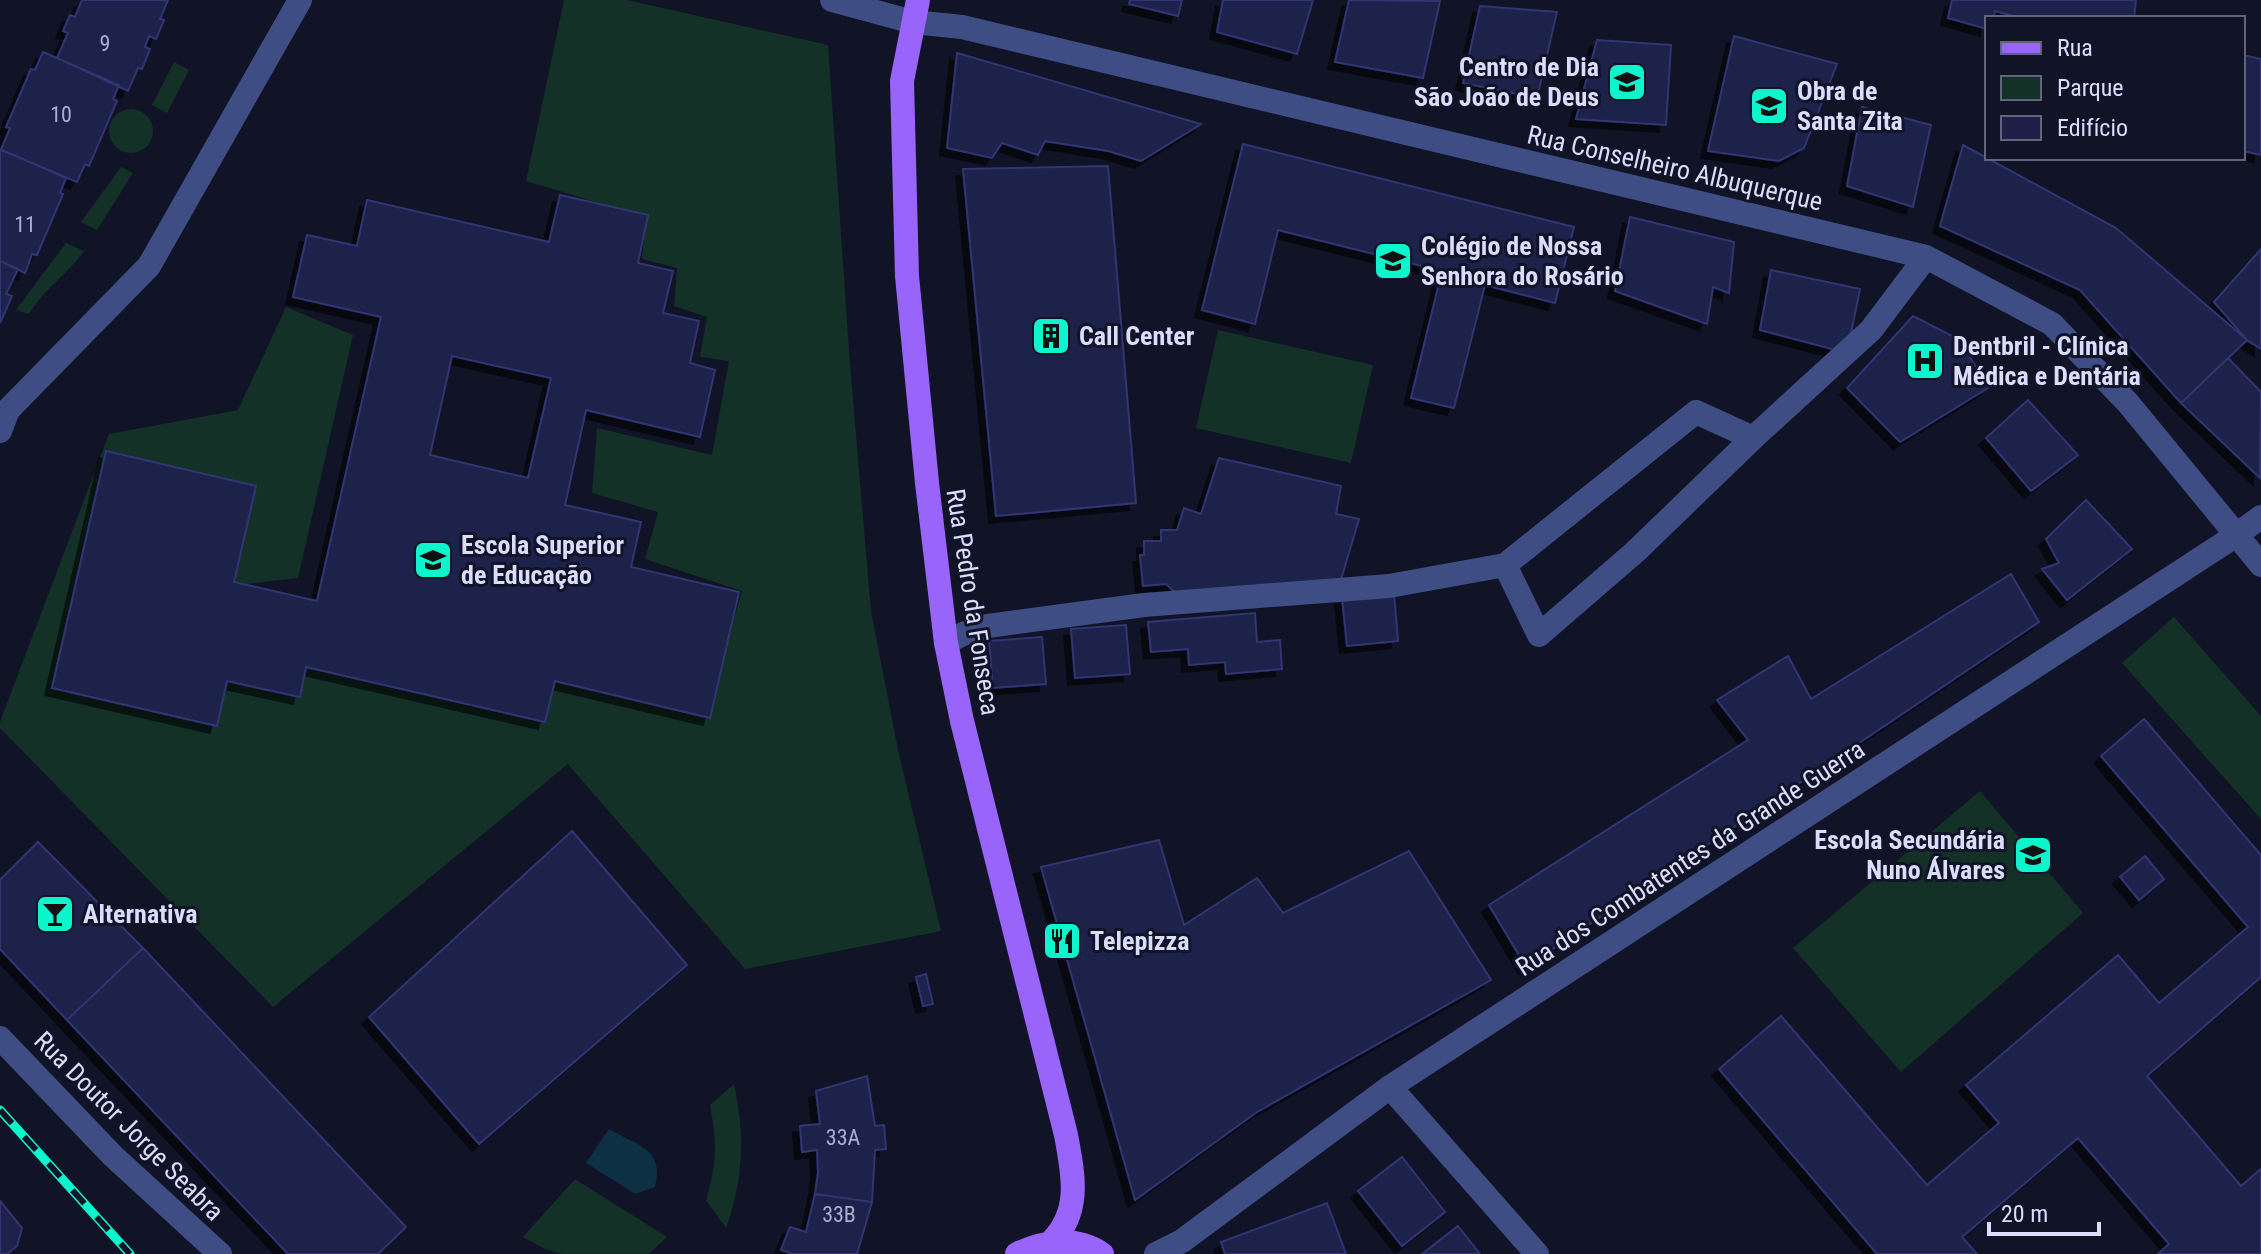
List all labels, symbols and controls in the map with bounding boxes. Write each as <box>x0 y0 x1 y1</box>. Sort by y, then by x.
legend <box>1985 16 2245 160</box>
house number: 9 <box>100 31 110 56</box>
text: Rua <box>2057 34 2093 62</box>
place label: Centro de Dia São João de Deus <box>1414 52 1599 112</box>
school or university icon: Centro de Dia São João de Deus <box>1606 61 1648 103</box>
text: Parque <box>2057 74 2124 102</box>
place label: Obra de Santa Zita <box>1797 76 1903 136</box>
school or university icon: Obra de Santa Zita <box>1748 85 1790 127</box>
house number: 10 <box>50 102 72 127</box>
text: Edifício <box>2057 114 2128 142</box>
street label: Rua Conselheiro Albuquerque <box>1524 119 1826 217</box>
house number: 11 <box>14 212 36 237</box>
place label: Colégio de Nossa Senhora do Rosário <box>1421 231 1624 291</box>
school or university icon: Colégio de Nossa Senhora do Rosário <box>1372 240 1414 282</box>
building icon: Call Center <box>1030 315 1072 357</box>
place label: Call Center <box>1079 321 1195 351</box>
place label: Dentbril - Clínica Médica e Dentária <box>1953 331 2141 391</box>
hospital icon: Dentbril - Clínica Médica e Dentária <box>1904 340 1946 382</box>
street label: Rua Pedro da Fonseca <box>940 487 1006 717</box>
place label: Escola Superior de Educação <box>461 530 624 590</box>
school or university icon: Escola Superior de Educação <box>412 539 454 581</box>
street label: Rua dos Combatentes da Grande Guerra <box>1510 734 1870 982</box>
place label: Escola Secundária Nuno Álvares <box>1814 825 2005 885</box>
school or university icon: Escola Secundária Nuno Álvares <box>2012 834 2054 876</box>
bar icon: Alternativa <box>34 893 76 935</box>
place label: Alternativa <box>83 899 197 929</box>
restaurant icon: Telepizza <box>1041 920 1083 962</box>
place label: Telepizza <box>1090 926 1190 956</box>
street label: Rua Doutor Jorge Seabra <box>28 1025 230 1227</box>
house number: 33A <box>826 1125 861 1150</box>
scale bar <box>1989 1186 2099 1236</box>
text: 20 m <box>2001 1200 2048 1228</box>
house number: 33B <box>822 1202 856 1227</box>

